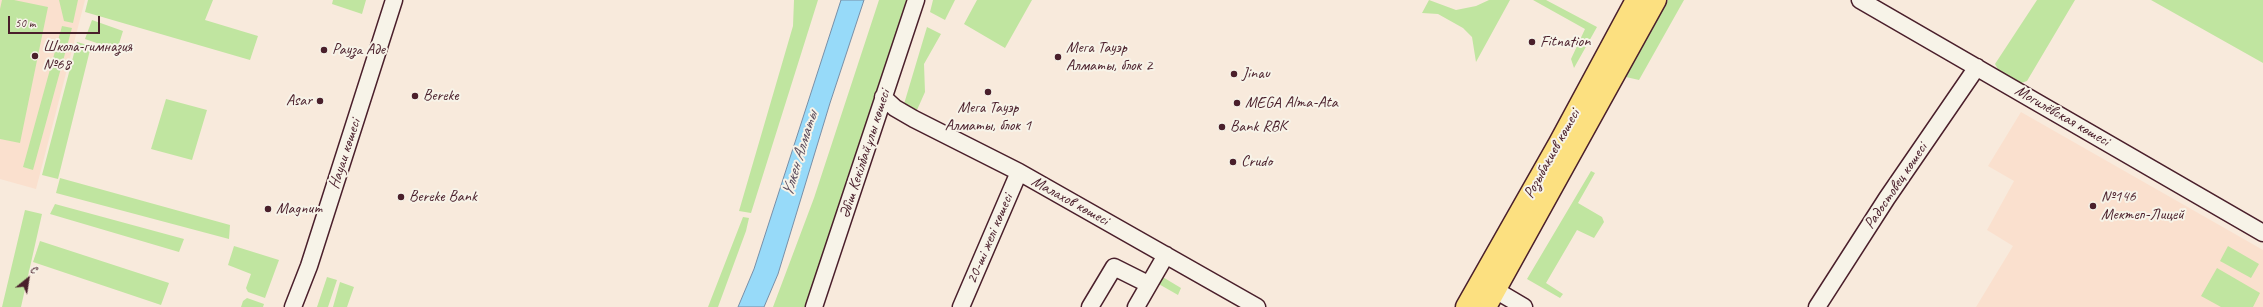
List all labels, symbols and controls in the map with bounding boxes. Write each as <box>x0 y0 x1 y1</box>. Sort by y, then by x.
scale bar <box>10 8 102 34</box>
text: 50 m <box>15 15 35 31</box>
place label: Fitnation <box>1540 32 1590 52</box>
place label: Школа-гимназия №68 <box>43 37 132 75</box>
marker: Fitnation <box>1527 37 1537 47</box>
place label: Мега Тауэр Алматы, блок 2 <box>1066 38 1153 76</box>
place label: Рауза Аде <box>332 40 385 60</box>
marker: Рауза Аде <box>319 45 329 55</box>
marker: Школа-гимназия №68 <box>30 51 40 61</box>
marker: Мега Тауэр Алматы, блок 2 <box>1053 52 1063 62</box>
place label: Jinau <box>1242 64 1270 84</box>
marker: Jinau <box>1229 69 1239 79</box>
street label: Могилёвская көшесі <box>2011 81 2113 151</box>
place label: Bereke <box>423 86 459 106</box>
street label: Әбіш Кекілбайұлы көшесі <box>835 87 895 221</box>
marker: Мега Тауэр Алматы, блок 1 <box>983 87 993 97</box>
place label: Asar <box>286 91 312 111</box>
marker: Bereke <box>410 91 420 101</box>
place label: MEGA Alma-Ata <box>1245 93 1338 113</box>
marker: Asar <box>315 96 325 106</box>
place label: Мега Тауэр Алматы, блок 1 <box>945 98 1031 136</box>
marker: MEGA Alma-Ata <box>1232 98 1242 108</box>
street label: Розыбакиев көшесі <box>1520 106 1584 202</box>
water label: Үлкен Алматы <box>777 109 823 199</box>
street label: Науаи көшесі <box>325 117 365 191</box>
place label: Bank RBK <box>1230 117 1287 137</box>
marker: Bank RBK <box>1217 122 1227 132</box>
street label: Радостовец көшесі <box>1860 139 1932 233</box>
place label: Crudo <box>1241 152 1272 172</box>
marker: Crudo <box>1228 157 1238 167</box>
street label: Малахов көшесі <box>1028 172 1112 230</box>
place label: Bereke Bank <box>409 187 477 207</box>
place label: №146 Мектеп-Лицей <box>2101 187 2184 225</box>
street label: 20-ші желі көшесі <box>962 191 1018 287</box>
marker: Bereke Bank <box>396 192 406 202</box>
place label: Magnum <box>276 199 322 219</box>
marker: №146 Мектеп-Лицей <box>2088 201 2098 211</box>
marker: Magnum <box>263 204 273 214</box>
north arrow <box>8 259 48 299</box>
text: С <box>28 261 40 276</box>

